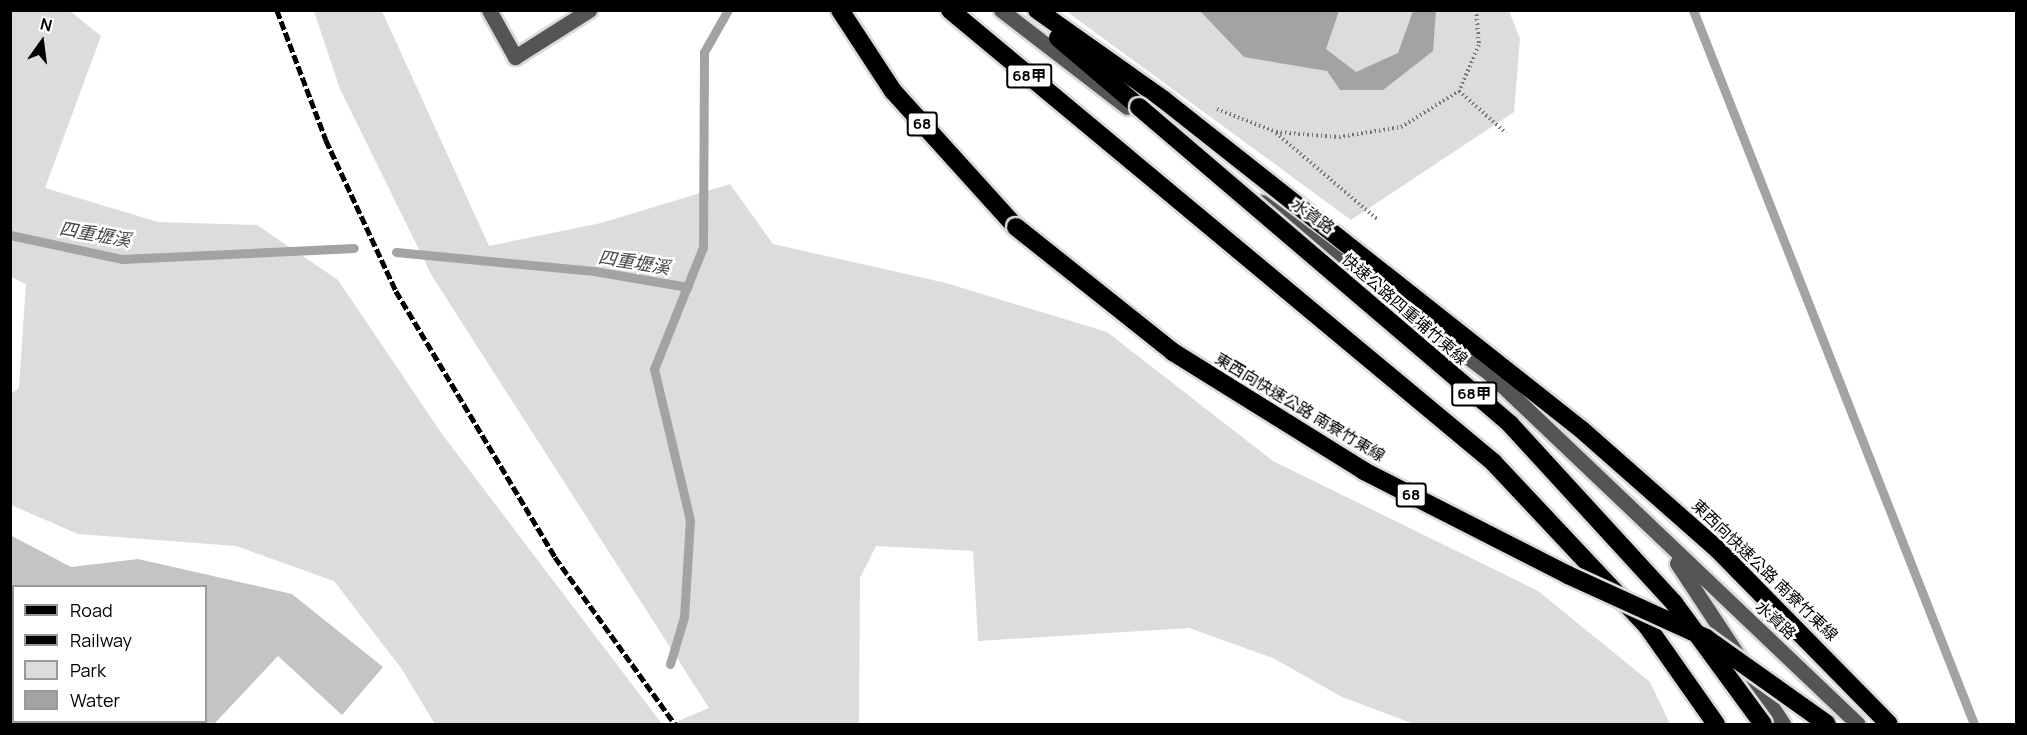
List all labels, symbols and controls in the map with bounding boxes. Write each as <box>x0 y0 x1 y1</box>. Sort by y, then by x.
north arrow <box>12 12 72 72</box>
text: N <box>38 12 55 37</box>
road number: 68甲 <box>1005 64 1053 88</box>
road number: 68 <box>906 112 938 136</box>
street label: 水資路 <box>1288 194 1338 238</box>
water label: 四重壢溪 <box>58 217 132 251</box>
water label: 四重壢溪 <box>597 246 671 278</box>
street label: 快速公路四重埔竹東線 <box>1338 249 1472 369</box>
street label: 東西向快速公路 南寮竹東線 <box>1211 349 1389 465</box>
road number: 68甲 <box>1450 382 1498 406</box>
road number: 68 <box>1394 483 1428 507</box>
street label: 東西向快速公路 南寮竹東線 <box>1688 495 1842 645</box>
legend <box>12 585 207 723</box>
street label: 水資路 <box>1752 597 1800 643</box>
text: Road <box>70 598 113 622</box>
text: Railway <box>70 628 132 652</box>
text: Park <box>70 658 106 682</box>
text: Water <box>70 688 120 712</box>

